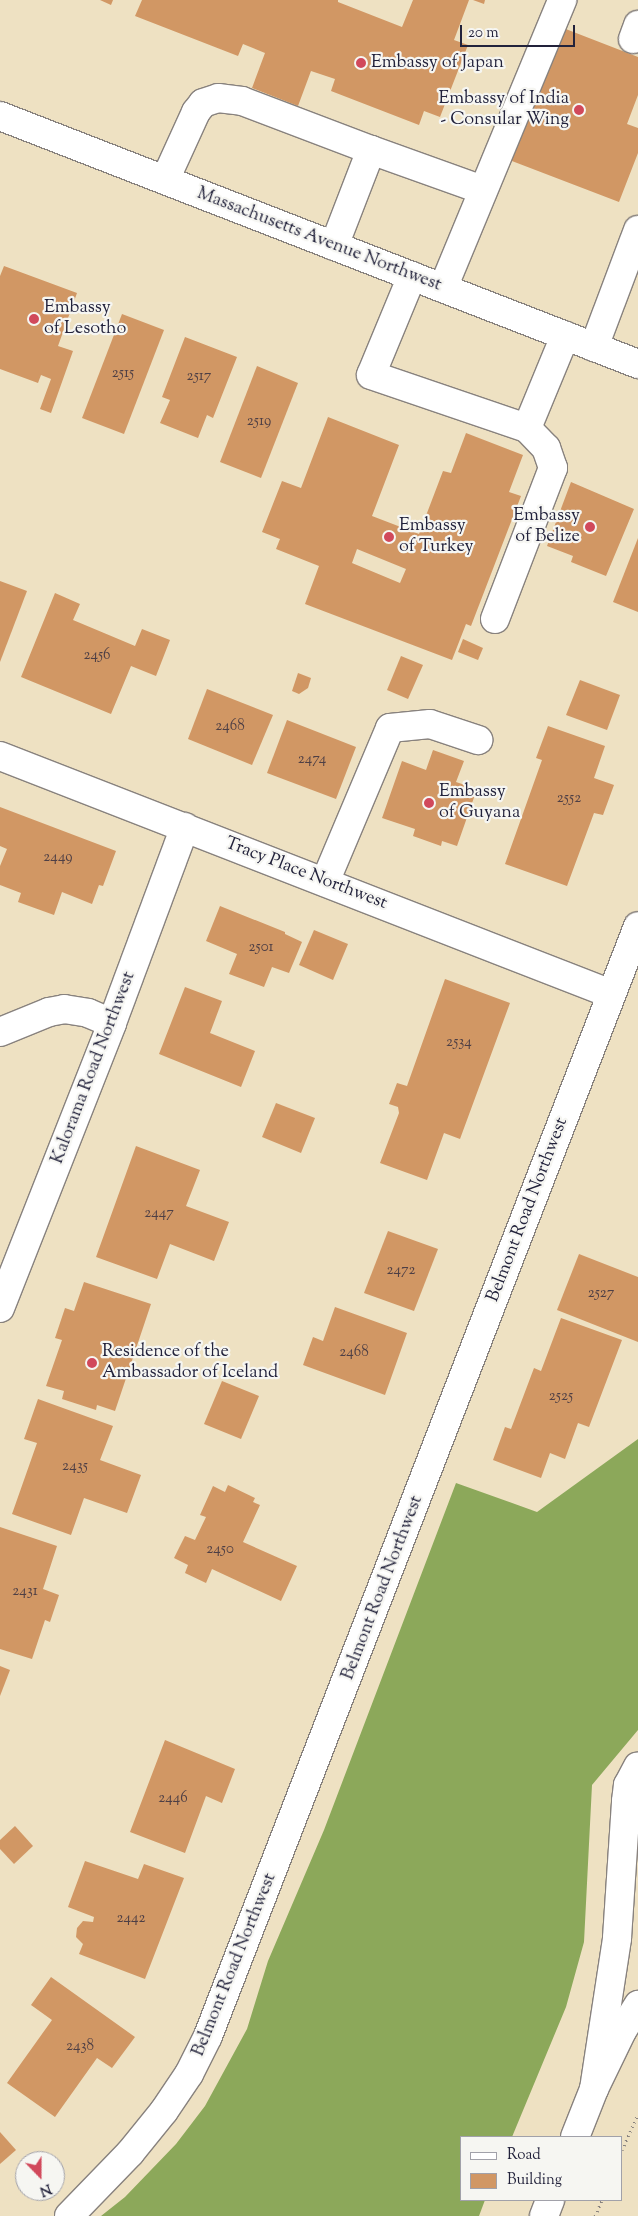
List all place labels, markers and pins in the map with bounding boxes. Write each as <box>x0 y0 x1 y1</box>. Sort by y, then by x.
place label: Embassy of Japan <box>371 52 504 74</box>
marker: Embassy of Japan <box>355 57 367 69</box>
place label: Embassy of India - Consular Wing <box>439 89 569 132</box>
marker: Embassy of India - Consular Wing <box>573 104 585 116</box>
place label: Embassy of Lesotho <box>44 298 126 340</box>
marker: Embassy of Lesotho <box>28 313 40 325</box>
place label: Embassy of Belize <box>513 506 580 548</box>
place label: Embassy of Turkey <box>399 516 474 558</box>
marker: Embassy of Belize <box>584 521 596 533</box>
marker: Embassy of Turkey <box>383 531 395 543</box>
place label: Embassy of Guyana <box>439 782 520 824</box>
marker: Embassy of Guyana <box>423 797 435 809</box>
place label: Residence of the Ambassador of Iceland <box>102 1342 278 1385</box>
marker: Residence of the Ambassador of Iceland <box>86 1357 98 1369</box>

